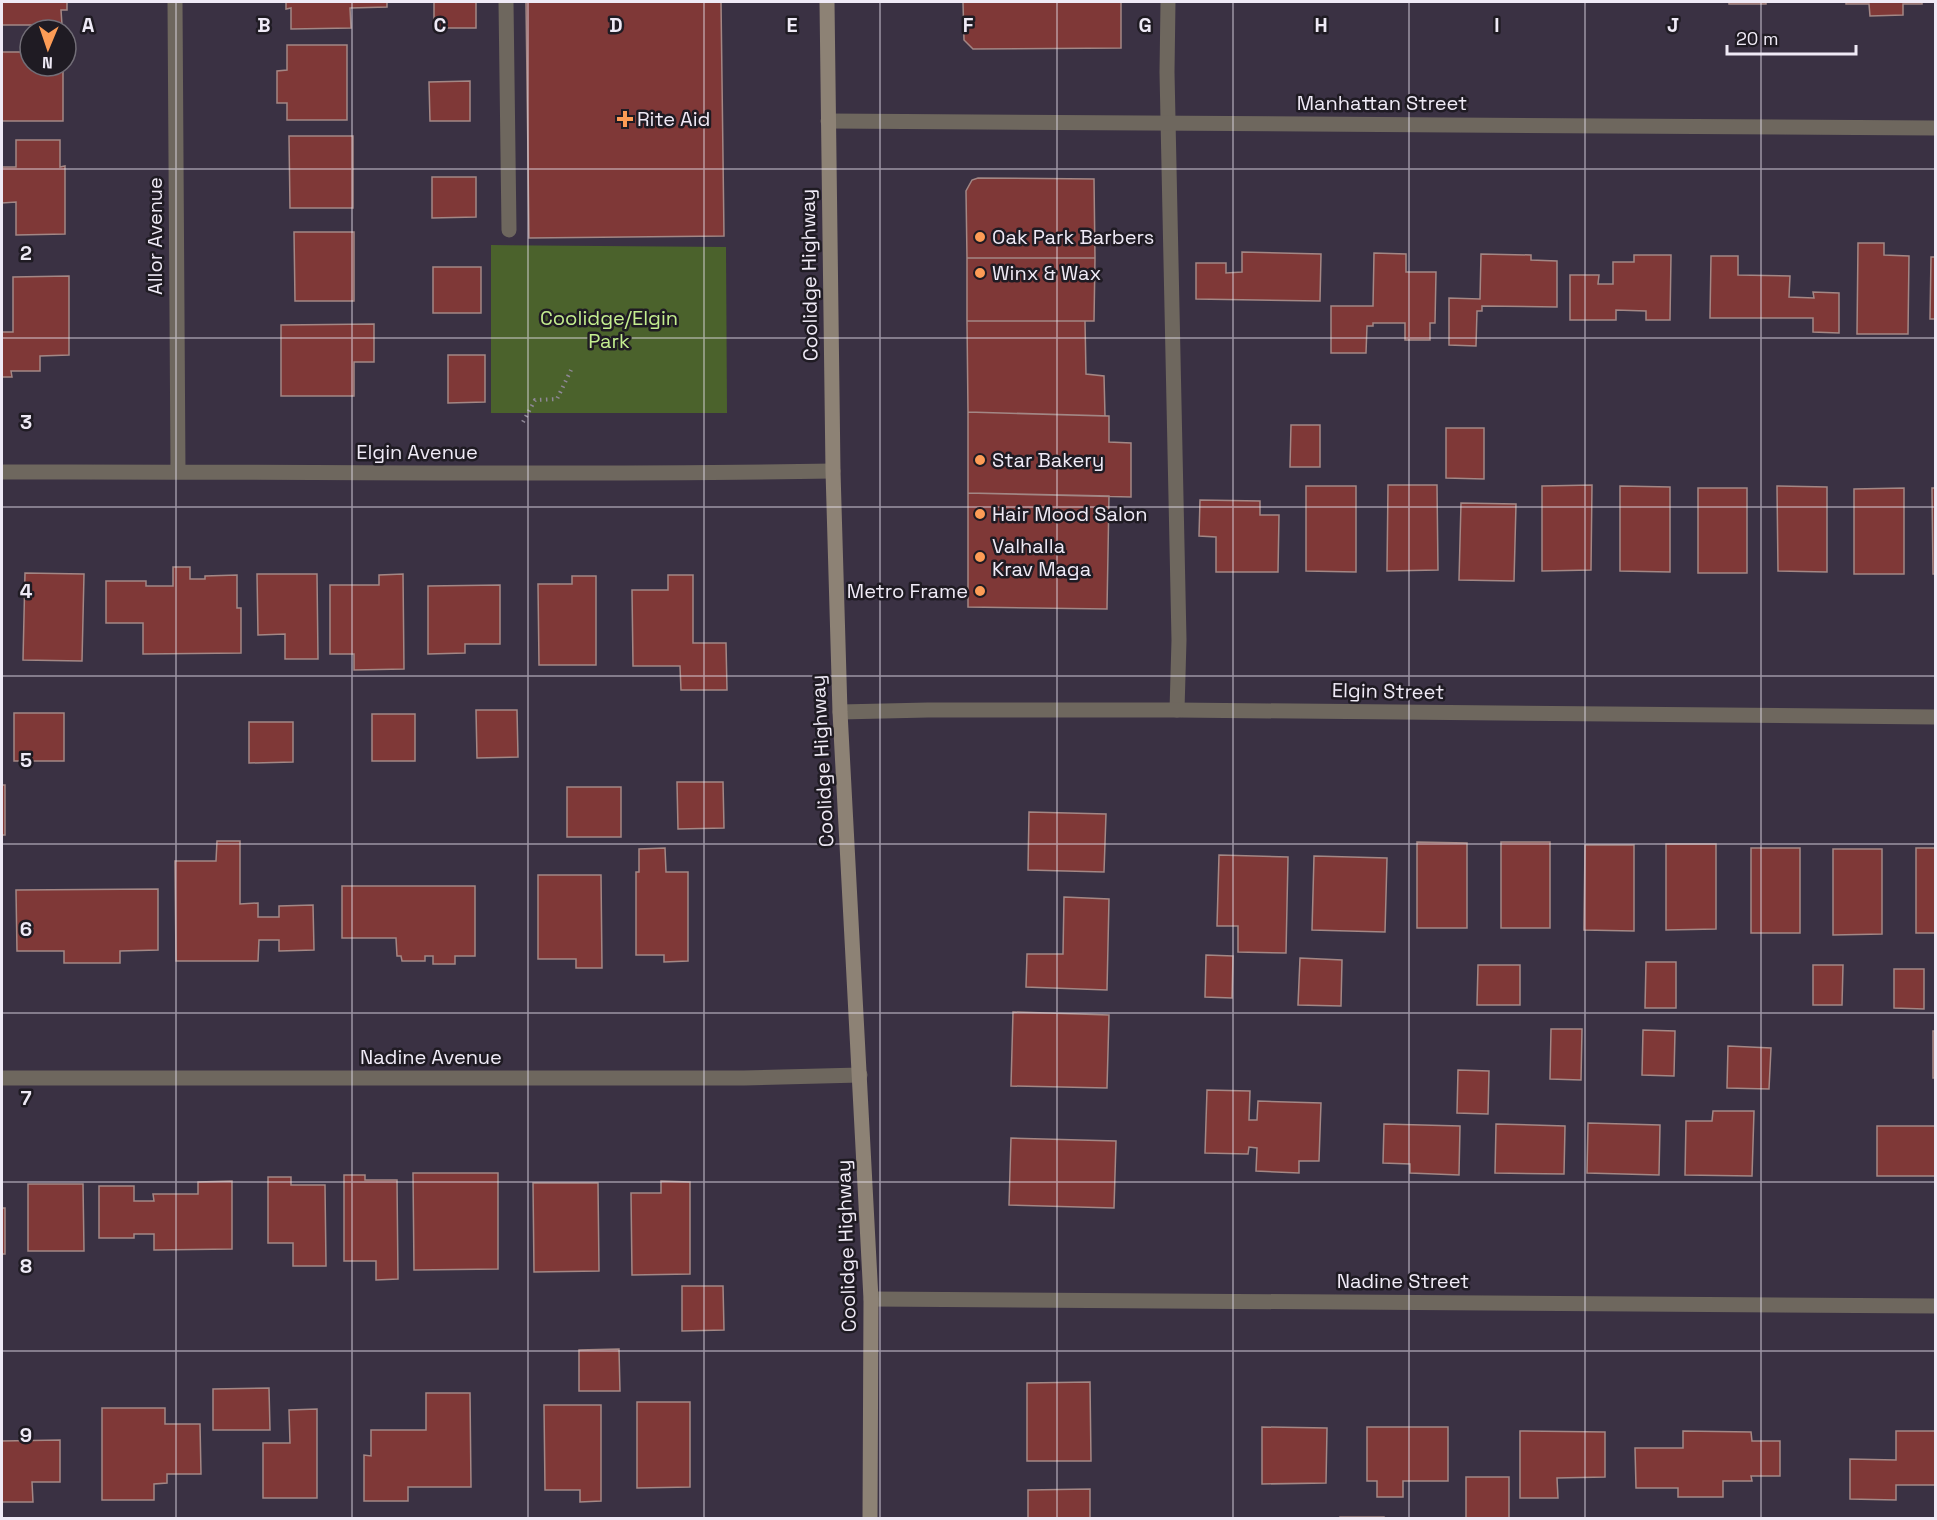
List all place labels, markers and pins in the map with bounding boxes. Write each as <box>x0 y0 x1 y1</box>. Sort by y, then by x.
place label: Rite Aid <box>637 106 710 132</box>
marker: Rite Aid <box>618 112 632 126</box>
place label: Oak Park Barbers <box>992 224 1154 250</box>
marker: Oak Park Barbers <box>973 230 987 244</box>
place label: Winx & Wax <box>992 260 1101 286</box>
marker: Winx & Wax <box>973 266 987 280</box>
place label: Star Bakery <box>992 447 1104 473</box>
marker: Star Bakery <box>973 453 987 467</box>
place label: Hair Mood Salon <box>992 501 1148 527</box>
marker: Hair Mood Salon <box>973 507 987 521</box>
place label: Valhalla Krav Maga <box>992 533 1091 582</box>
marker: Valhalla Krav Maga <box>973 550 987 564</box>
place label: Metro Frame <box>847 578 968 604</box>
marker: Metro Frame <box>973 584 987 598</box>

